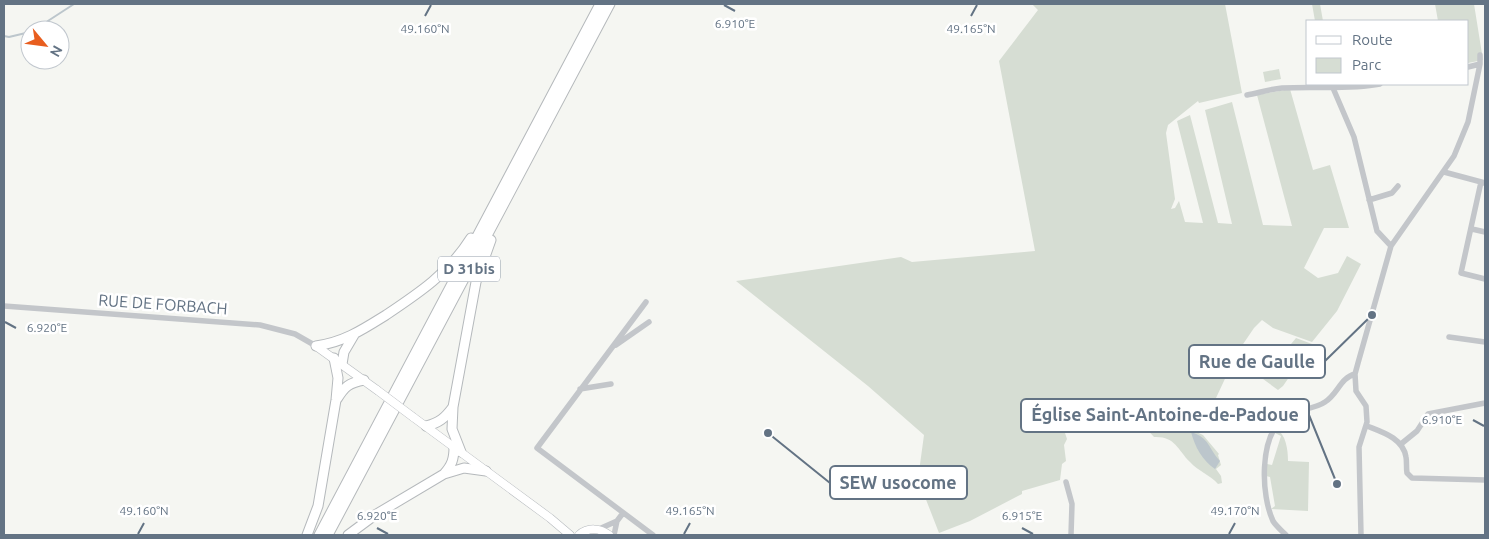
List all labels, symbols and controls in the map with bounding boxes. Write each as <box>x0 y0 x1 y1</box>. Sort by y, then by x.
text: 6.910°E <box>715 17 756 30</box>
north arrow <box>20 20 70 70</box>
legend <box>1306 20 1469 85</box>
text: 49.160°N <box>400 22 450 35</box>
text: 49.165°N <box>946 22 996 35</box>
text: Route <box>1352 31 1393 48</box>
text: N <box>47 43 66 60</box>
text: Parc <box>1352 56 1381 73</box>
road number: D 31bis <box>438 256 500 282</box>
street label: RUE DE FORBACH <box>98 291 228 317</box>
text: 6.920°E <box>27 321 68 334</box>
callout: Rue de Gaulle <box>1189 345 1325 378</box>
text: Rue de Gaulle <box>1199 351 1315 371</box>
callout: Église Saint-Antoine-de-Padoue <box>1021 399 1309 432</box>
text: Église Saint-Antoine-de-Padoue <box>1031 403 1299 424</box>
text: 6.910°E <box>1422 413 1463 426</box>
callout: SEW usocome <box>830 466 967 499</box>
text: SEW usocome <box>839 472 957 492</box>
text: 49.160°N <box>119 504 169 517</box>
text: 49.165°N <box>665 504 715 517</box>
text: 49.170°N <box>1210 504 1260 517</box>
text: 6.920°E <box>357 509 398 522</box>
text: 6.915°E <box>1002 509 1043 522</box>

